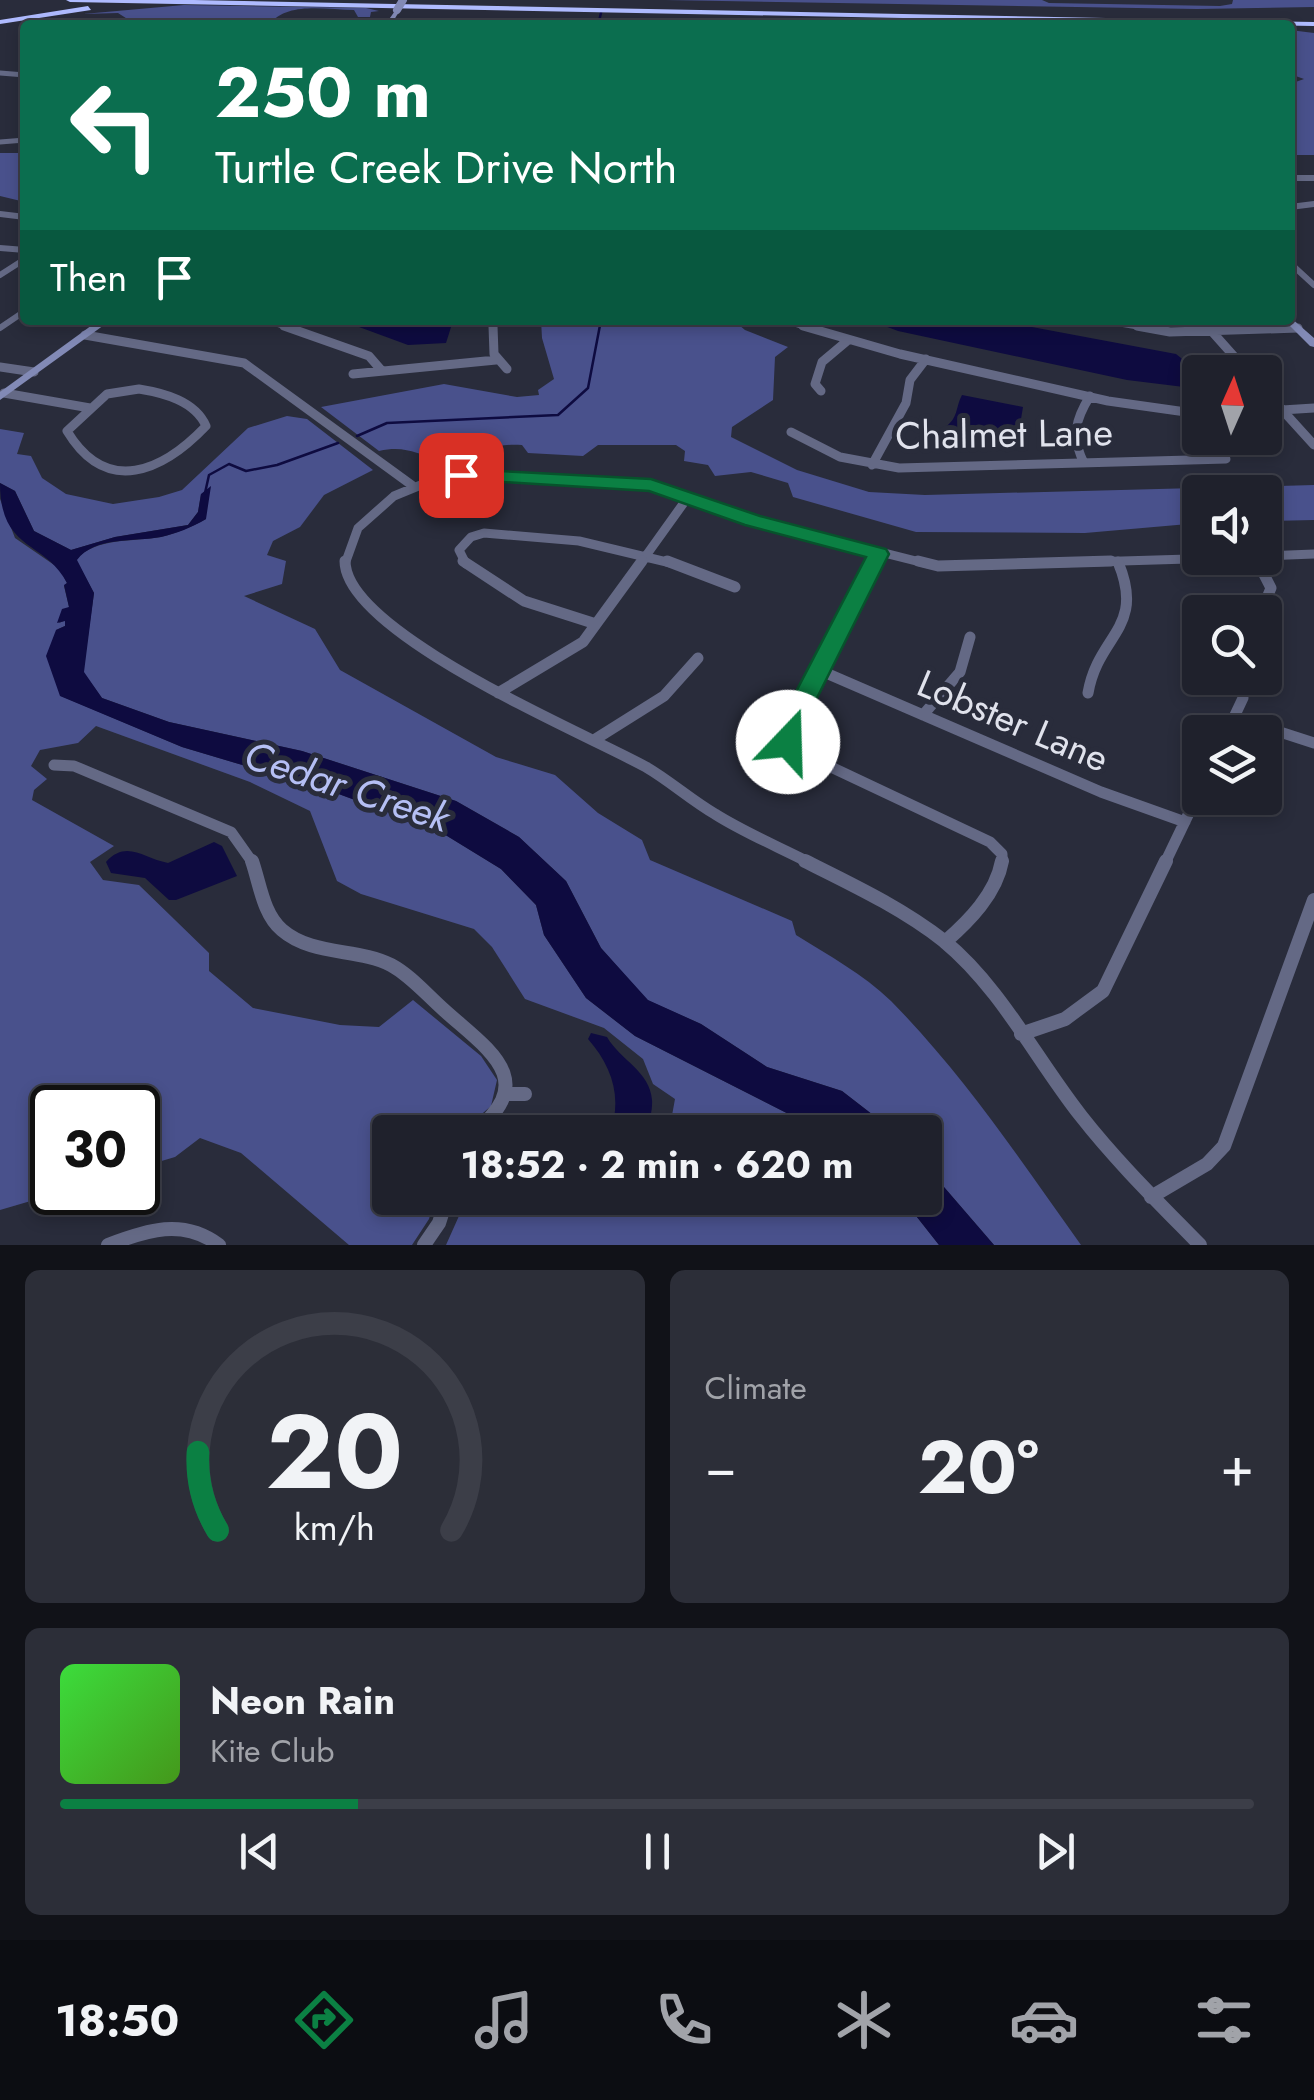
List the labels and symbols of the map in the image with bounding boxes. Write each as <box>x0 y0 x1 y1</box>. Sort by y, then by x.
north arrow <box>1182 355 1282 455</box>
street label: Chalmet Lane <box>895 404 1113 463</box>
pin <box>419 433 504 518</box>
street label: Lobster Lane <box>909 656 1117 785</box>
position arrow <box>736 690 840 794</box>
water label: Cedar Creek <box>237 726 459 847</box>
speed limit sign: 30 <box>30 1085 160 1215</box>

